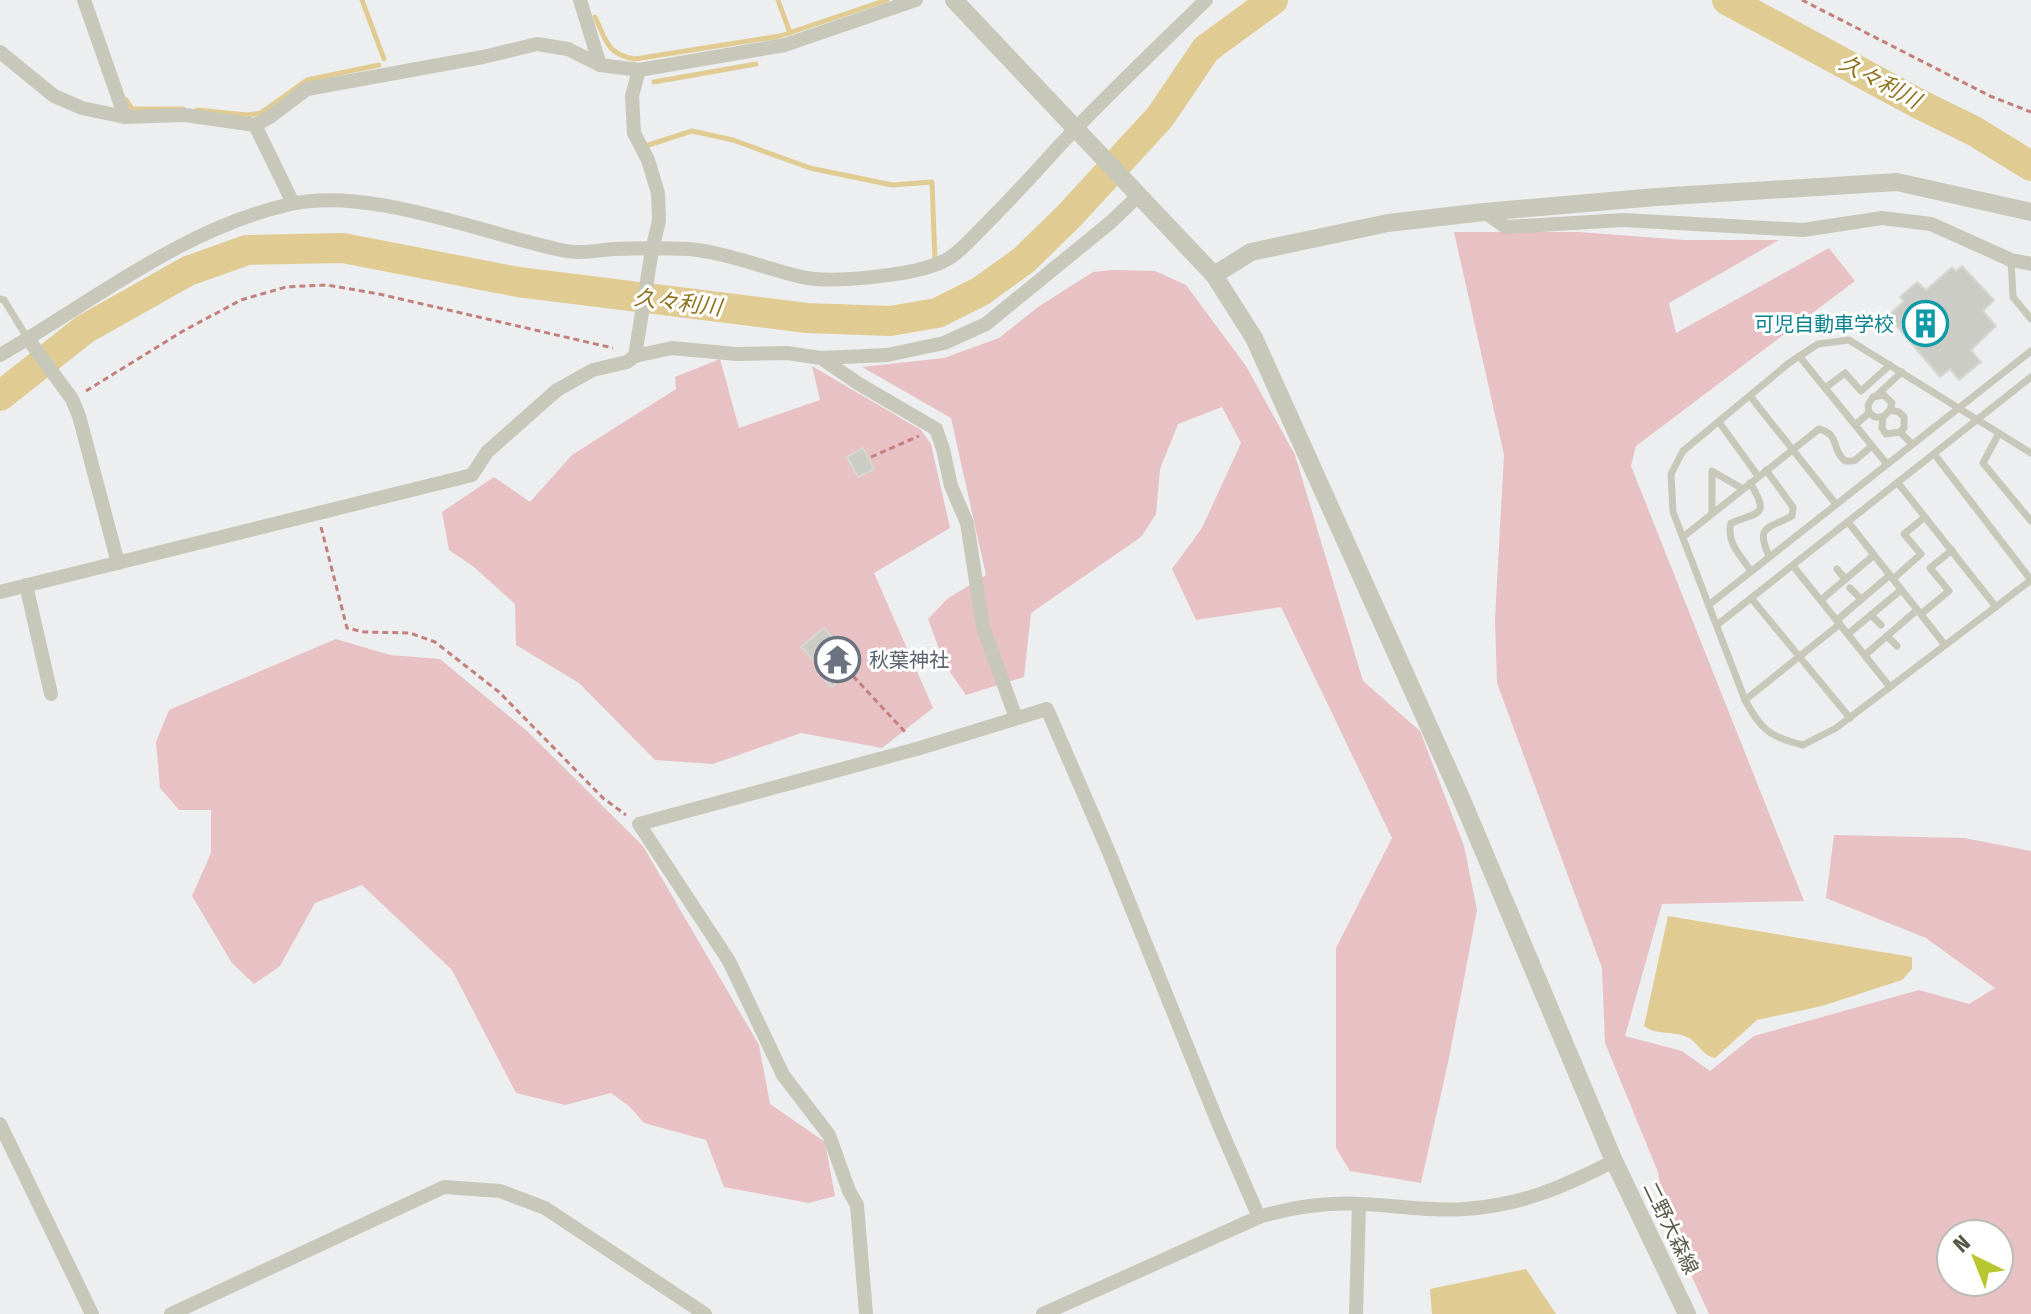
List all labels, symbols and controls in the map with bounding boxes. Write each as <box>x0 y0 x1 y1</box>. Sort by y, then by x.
water label: 久々利川 <box>1835 49 1927 115</box>
water label: 久々利川 <box>633 284 725 322</box>
building icon: 可児自動車学校 <box>1901 300 1949 348</box>
place label: 可児自動車学校 <box>1754 312 1894 336</box>
temple icon: 秋葉神社 <box>814 636 862 684</box>
place label: 秋葉神社 <box>869 648 949 672</box>
street label: 二野大森線 <box>1638 1178 1704 1278</box>
north arrow <box>1935 1218 2015 1298</box>
text: N <box>1948 1229 1976 1258</box>

